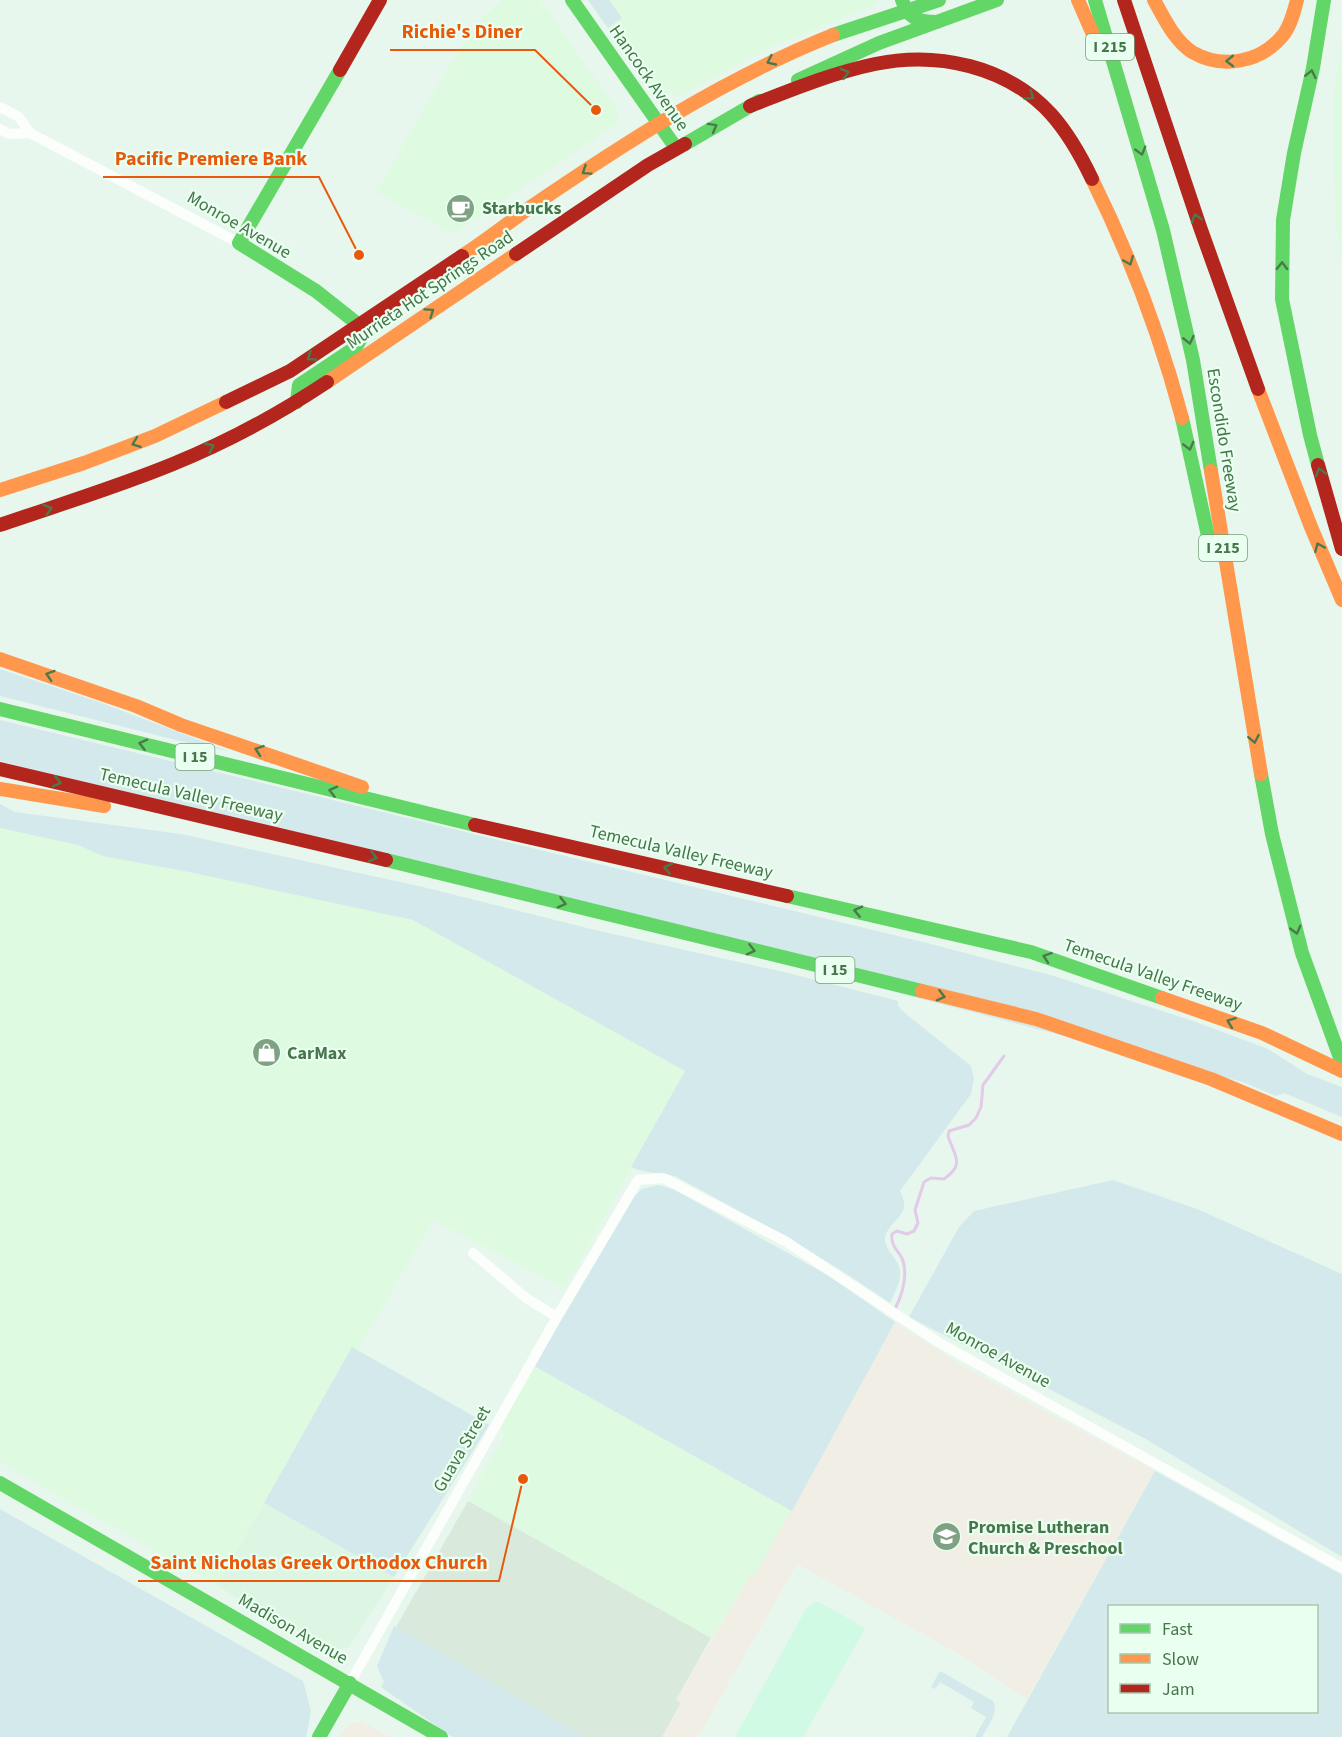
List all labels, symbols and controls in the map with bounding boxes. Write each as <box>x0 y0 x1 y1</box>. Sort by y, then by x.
callout: Richie's Diner <box>390 12 535 50</box>
text: Richie's Diner <box>402 18 522 46</box>
street label: Hancock Avenue <box>603 20 695 136</box>
road number: I 215 <box>1086 34 1134 60</box>
one-way arrow <box>767 53 778 65</box>
one-way arrow <box>1226 55 1235 68</box>
one-way arrow <box>839 68 849 80</box>
one-way arrow <box>1304 69 1317 79</box>
one-way arrow <box>1024 89 1035 100</box>
one-way arrow <box>707 123 717 134</box>
callout: Pacific Premiere Bank <box>103 139 319 177</box>
text: Pacific Premiere Bank <box>115 145 307 173</box>
one-way arrow <box>1133 146 1146 156</box>
one-way arrow <box>582 164 593 175</box>
street label: Monroe Avenue <box>182 185 296 265</box>
cafe icon: Starbucks <box>445 192 477 224</box>
place label: Starbucks <box>482 196 562 221</box>
one-way arrow <box>1191 213 1204 224</box>
street label: Murrieta Hot Springs Road <box>341 225 519 355</box>
one-way arrow <box>1122 255 1134 266</box>
one-way arrow <box>1276 262 1289 271</box>
one-way arrow <box>423 308 434 319</box>
one-way arrow <box>1181 334 1194 344</box>
one-way arrow <box>306 350 317 361</box>
street label: Escondido Freeway <box>1200 366 1248 514</box>
one-way arrow <box>131 436 142 449</box>
one-way arrow <box>1181 441 1194 451</box>
one-way arrow <box>203 443 214 455</box>
one-way arrow <box>1315 467 1327 478</box>
one-way arrow <box>42 503 53 516</box>
road number: I 215 <box>1199 535 1247 561</box>
one-way arrow <box>1314 542 1326 553</box>
one-way arrow <box>45 670 56 683</box>
one-way arrow <box>1247 734 1260 744</box>
one-way arrow <box>138 739 149 751</box>
road number: I 15 <box>176 744 214 770</box>
one-way arrow <box>254 745 265 758</box>
street label: Temecula Valley Freeway <box>97 762 286 828</box>
one-way arrow <box>52 775 62 788</box>
one-way arrow <box>328 785 338 798</box>
street label: Temecula Valley Freeway <box>587 819 776 885</box>
one-way arrow <box>367 849 377 862</box>
one-way arrow <box>663 862 673 875</box>
one-way arrow <box>557 896 567 909</box>
one-way arrow <box>853 905 863 918</box>
one-way arrow <box>1289 924 1301 935</box>
street label: Temecula Valley Freeway <box>1060 933 1246 1018</box>
one-way arrow <box>746 942 756 955</box>
one-way arrow <box>1042 952 1053 965</box>
road number: I 15 <box>816 957 854 983</box>
one-way arrow <box>936 989 946 1002</box>
one-way arrow <box>1226 1016 1237 1029</box>
shop icon: CarMax <box>250 1037 282 1069</box>
place label: CarMax <box>287 1041 347 1066</box>
street label: Monroe Avenue <box>941 1316 1055 1394</box>
street label: Guava Street <box>427 1401 497 1497</box>
place label: Promise Lutheran Church & Preschool <box>968 1515 1123 1561</box>
school or university icon: Promise Lutheran Church & Preschool <box>931 1521 963 1553</box>
callout: Saint Nicholas Greek Orthodox Church <box>138 1543 499 1581</box>
text: Saint Nicholas Greek Orthodox Church <box>150 1549 488 1577</box>
street label: Madison Avenue <box>234 1587 352 1671</box>
legend <box>1108 1605 1318 1713</box>
text: Fast <box>1162 1617 1193 1642</box>
text: Slow <box>1162 1647 1199 1672</box>
text: Jam <box>1162 1677 1195 1702</box>

